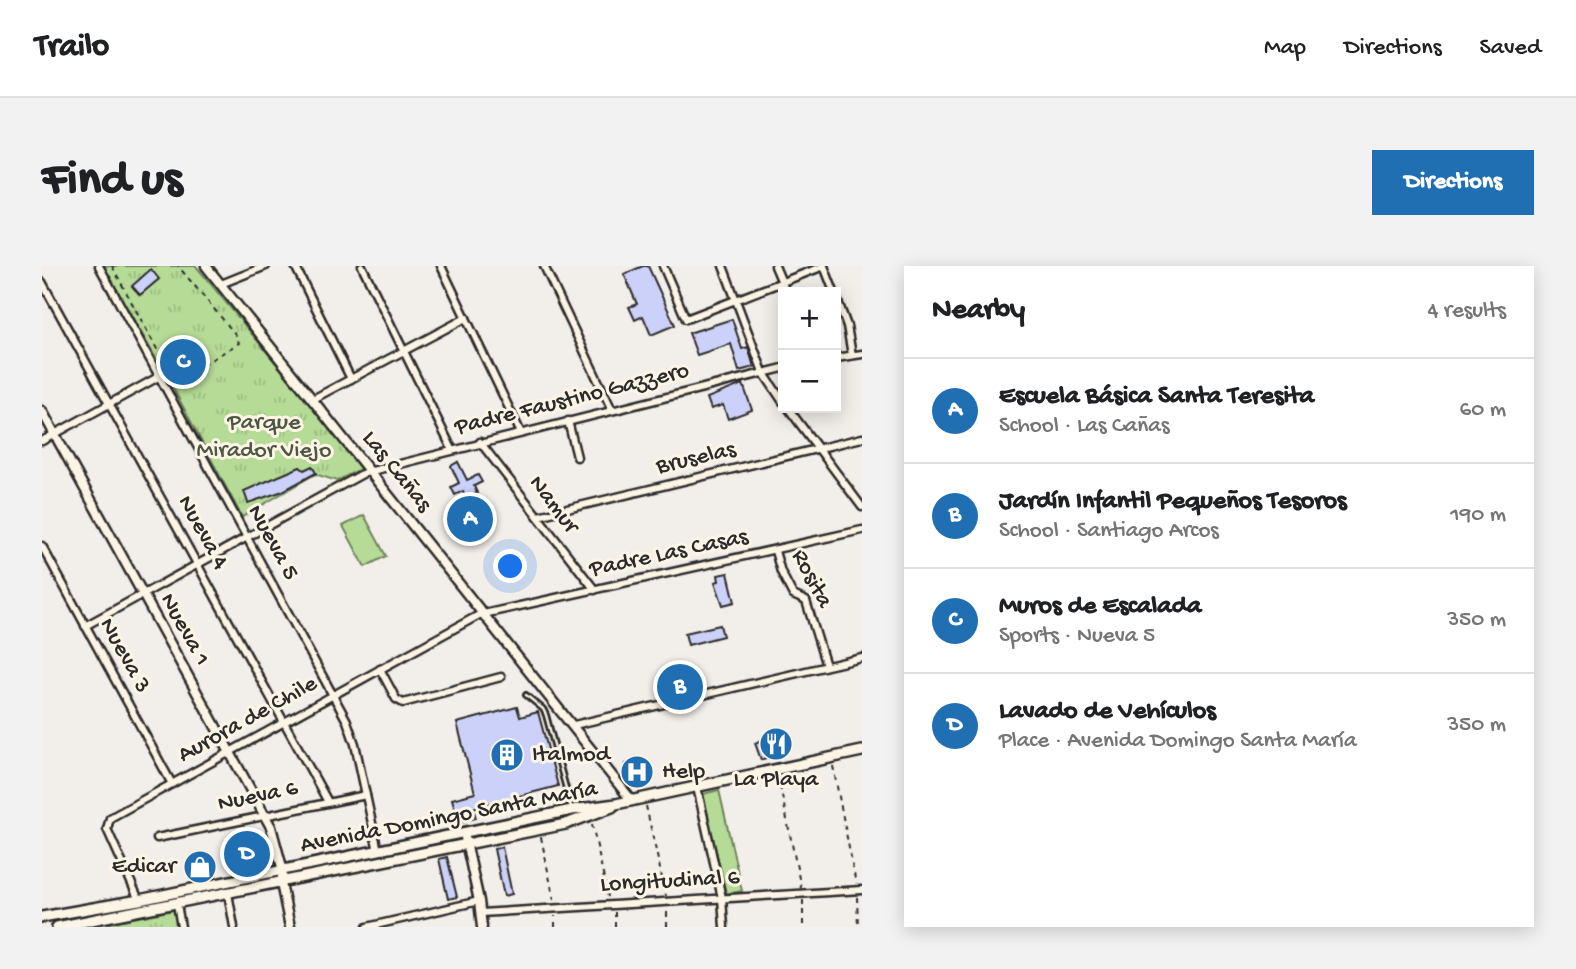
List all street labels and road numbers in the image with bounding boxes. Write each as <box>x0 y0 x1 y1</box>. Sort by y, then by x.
street label: Padre Faustino Gazzero <box>451 357 692 443</box>
street label: Las Cañas <box>354 425 438 520</box>
street label: Bruselas <box>652 436 740 482</box>
street label: Namur <box>521 470 586 542</box>
street label: Nueva 4 <box>170 491 234 576</box>
street label: Nueva 5 <box>240 500 304 586</box>
street label: Padre Las Casas <box>586 523 752 585</box>
street label: Rosita <box>784 545 839 614</box>
street label: Nueva 1 <box>152 589 216 671</box>
street label: Nueva 3 <box>92 613 156 699</box>
street label: Aurora de Chile <box>173 670 323 770</box>
street label: Nueva 6 <box>215 774 301 820</box>
street label: Avenida Domingo Santa María <box>298 775 601 861</box>
street label: Longitudinal 6 <box>599 864 741 900</box>

